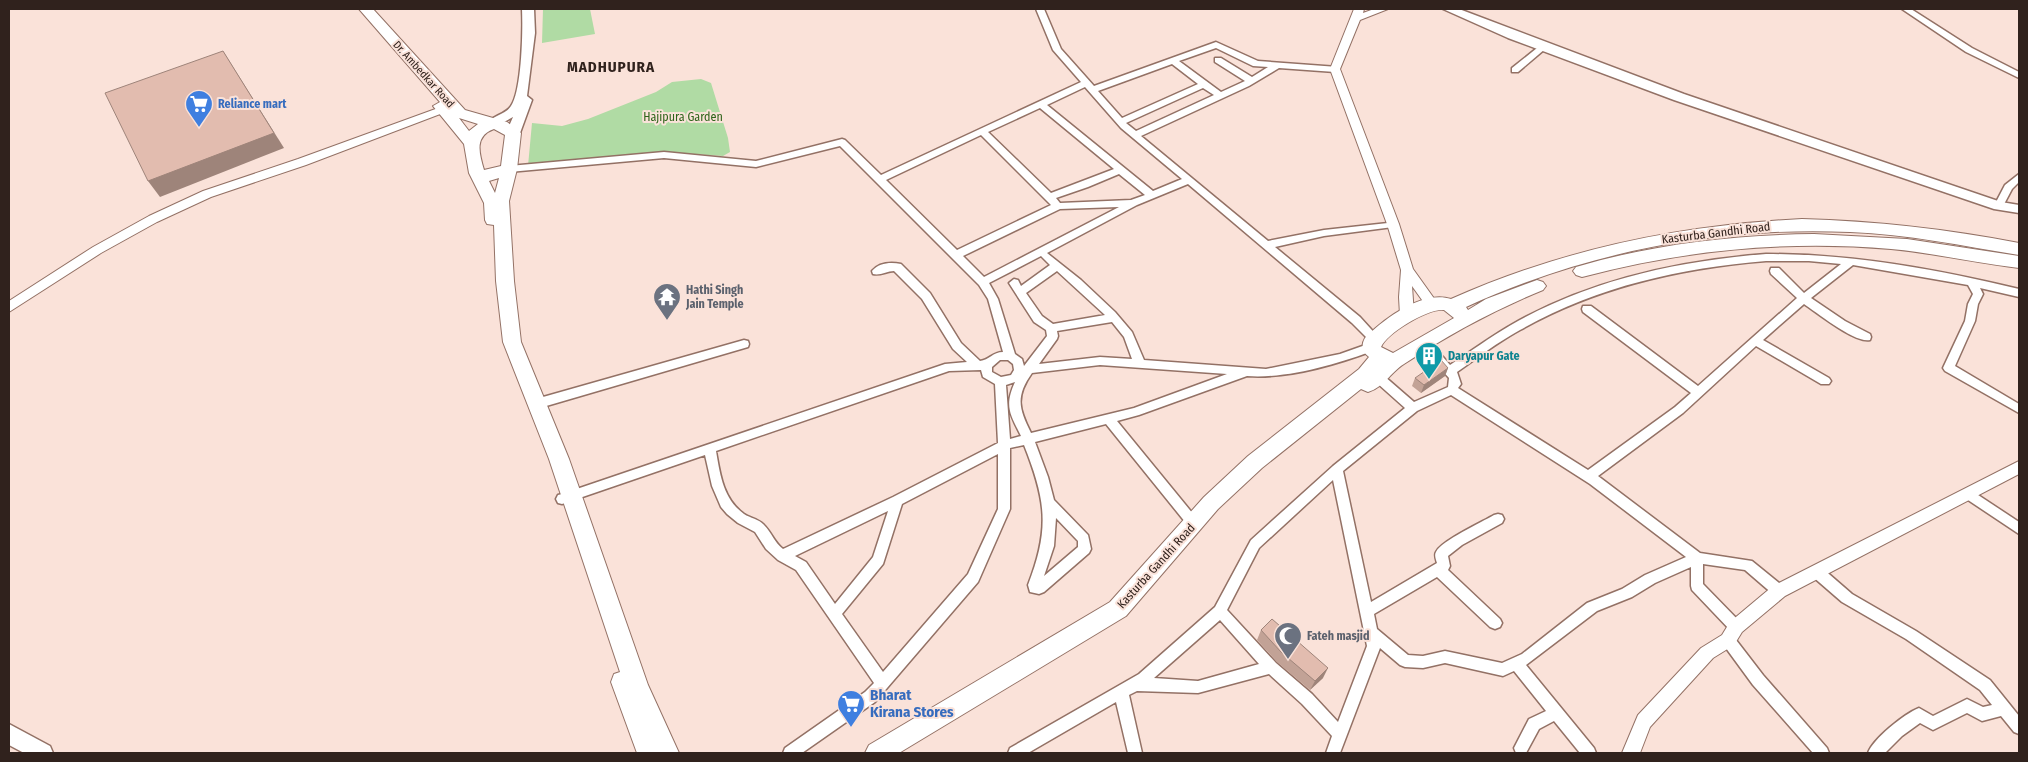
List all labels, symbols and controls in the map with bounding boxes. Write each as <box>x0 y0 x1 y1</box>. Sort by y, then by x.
street label: Dr. Ambedkar Road <box>390 38 457 110</box>
district label: MADHUPURA <box>567 58 655 76</box>
supermarket icon: Reliance mart <box>184 89 214 128</box>
place label: Reliance mart <box>218 97 287 111</box>
park label: Hajipura Garden <box>643 110 723 124</box>
street label: Kasturba Gandhi Road <box>1661 219 1771 247</box>
temple icon: Hathi Singh Jain Temple <box>652 282 682 321</box>
place label: Hathi Singh Jain Temple <box>685 283 744 311</box>
building icon: Daryapur Gate <box>1414 341 1444 380</box>
place label: Daryapur Gate <box>1448 349 1520 363</box>
street label: Kasturba Gandhi Road <box>1114 521 1198 611</box>
mosque icon: Fateh masjid <box>1273 621 1303 660</box>
place label: Fateh masjid <box>1307 629 1370 643</box>
place label: Bharat Kirana Stores <box>870 686 954 721</box>
supermarket icon: Bharat Kirana Stores <box>836 689 866 728</box>

